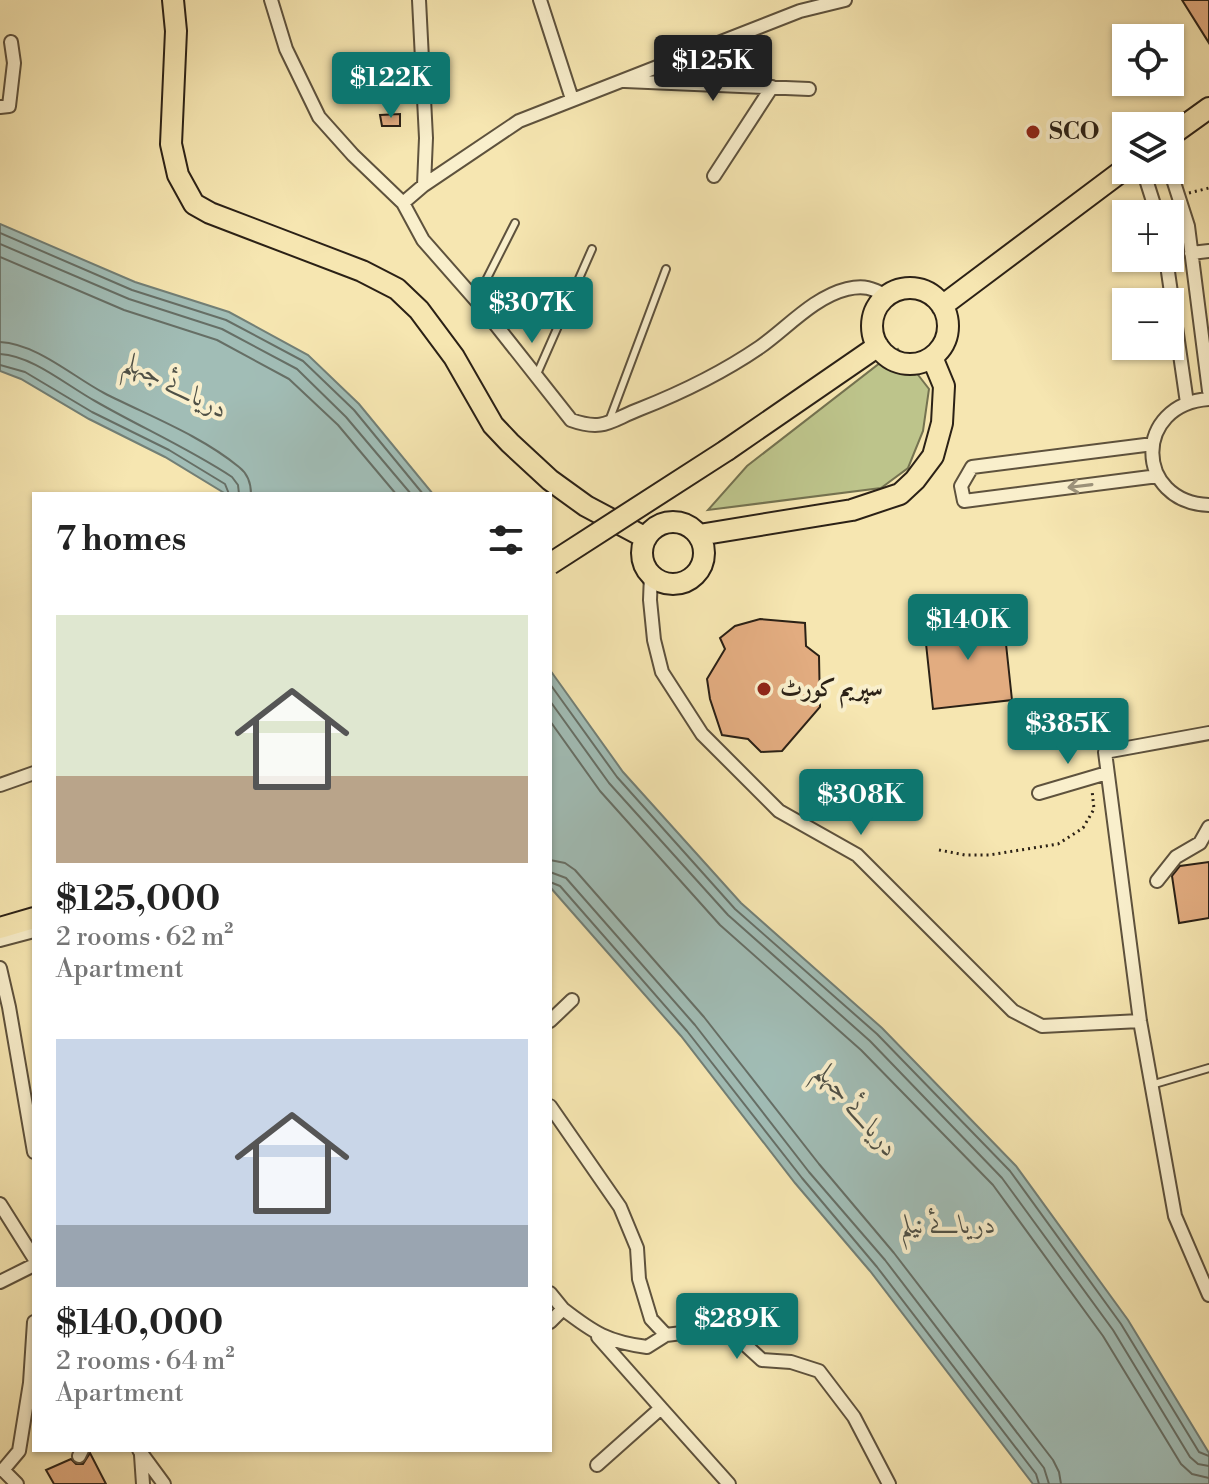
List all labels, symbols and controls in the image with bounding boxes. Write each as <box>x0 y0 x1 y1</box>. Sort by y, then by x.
map controls <box>1112 24 1184 360</box>
button: locate <box>1112 24 1184 96</box>
pin: $125K <box>657 35 769 103</box>
text: $125K <box>672 45 754 77</box>
pin: $122K <box>335 52 447 120</box>
text: $122K <box>350 62 432 94</box>
button: layers <box>1112 112 1184 184</box>
place label: SCO <box>1049 117 1099 147</box>
marker: SCO <box>1024 123 1042 141</box>
button: + <box>1112 200 1184 272</box>
pin: $307K <box>476 277 588 345</box>
text: $307K <box>489 287 575 319</box>
button: − <box>1112 288 1184 360</box>
water label: دریائے جہلم <box>114 345 234 434</box>
one-way arrow <box>1068 479 1093 494</box>
icon: filters <box>484 518 528 562</box>
text: 7 homes <box>56 519 186 561</box>
pin: $140K <box>912 594 1024 662</box>
text: $140K <box>926 604 1010 636</box>
icon: home <box>220 667 364 811</box>
place label: سپریم کورٹ <box>780 674 883 709</box>
marker: سپریم کورٹ <box>755 680 773 698</box>
pin: $385K <box>1012 698 1124 766</box>
text: $385K <box>1026 708 1110 740</box>
pin: $308K <box>805 769 917 837</box>
text: $308K <box>817 779 905 811</box>
text: $125,000 <box>56 879 220 921</box>
text: 2 rooms · 62 m² <box>56 921 233 953</box>
text: Apartment <box>56 953 184 985</box>
water label: دریائے جہلم <box>801 1056 906 1169</box>
icon: home <box>220 1091 364 1235</box>
water label: دریائے نیلم <box>900 1208 996 1250</box>
pin: $289K <box>681 1293 793 1361</box>
text: $140,000 <box>56 1303 223 1345</box>
text: $289K <box>694 1303 780 1335</box>
text: 2 rooms · 64 m² <box>56 1345 235 1377</box>
text: Apartment <box>56 1377 184 1409</box>

